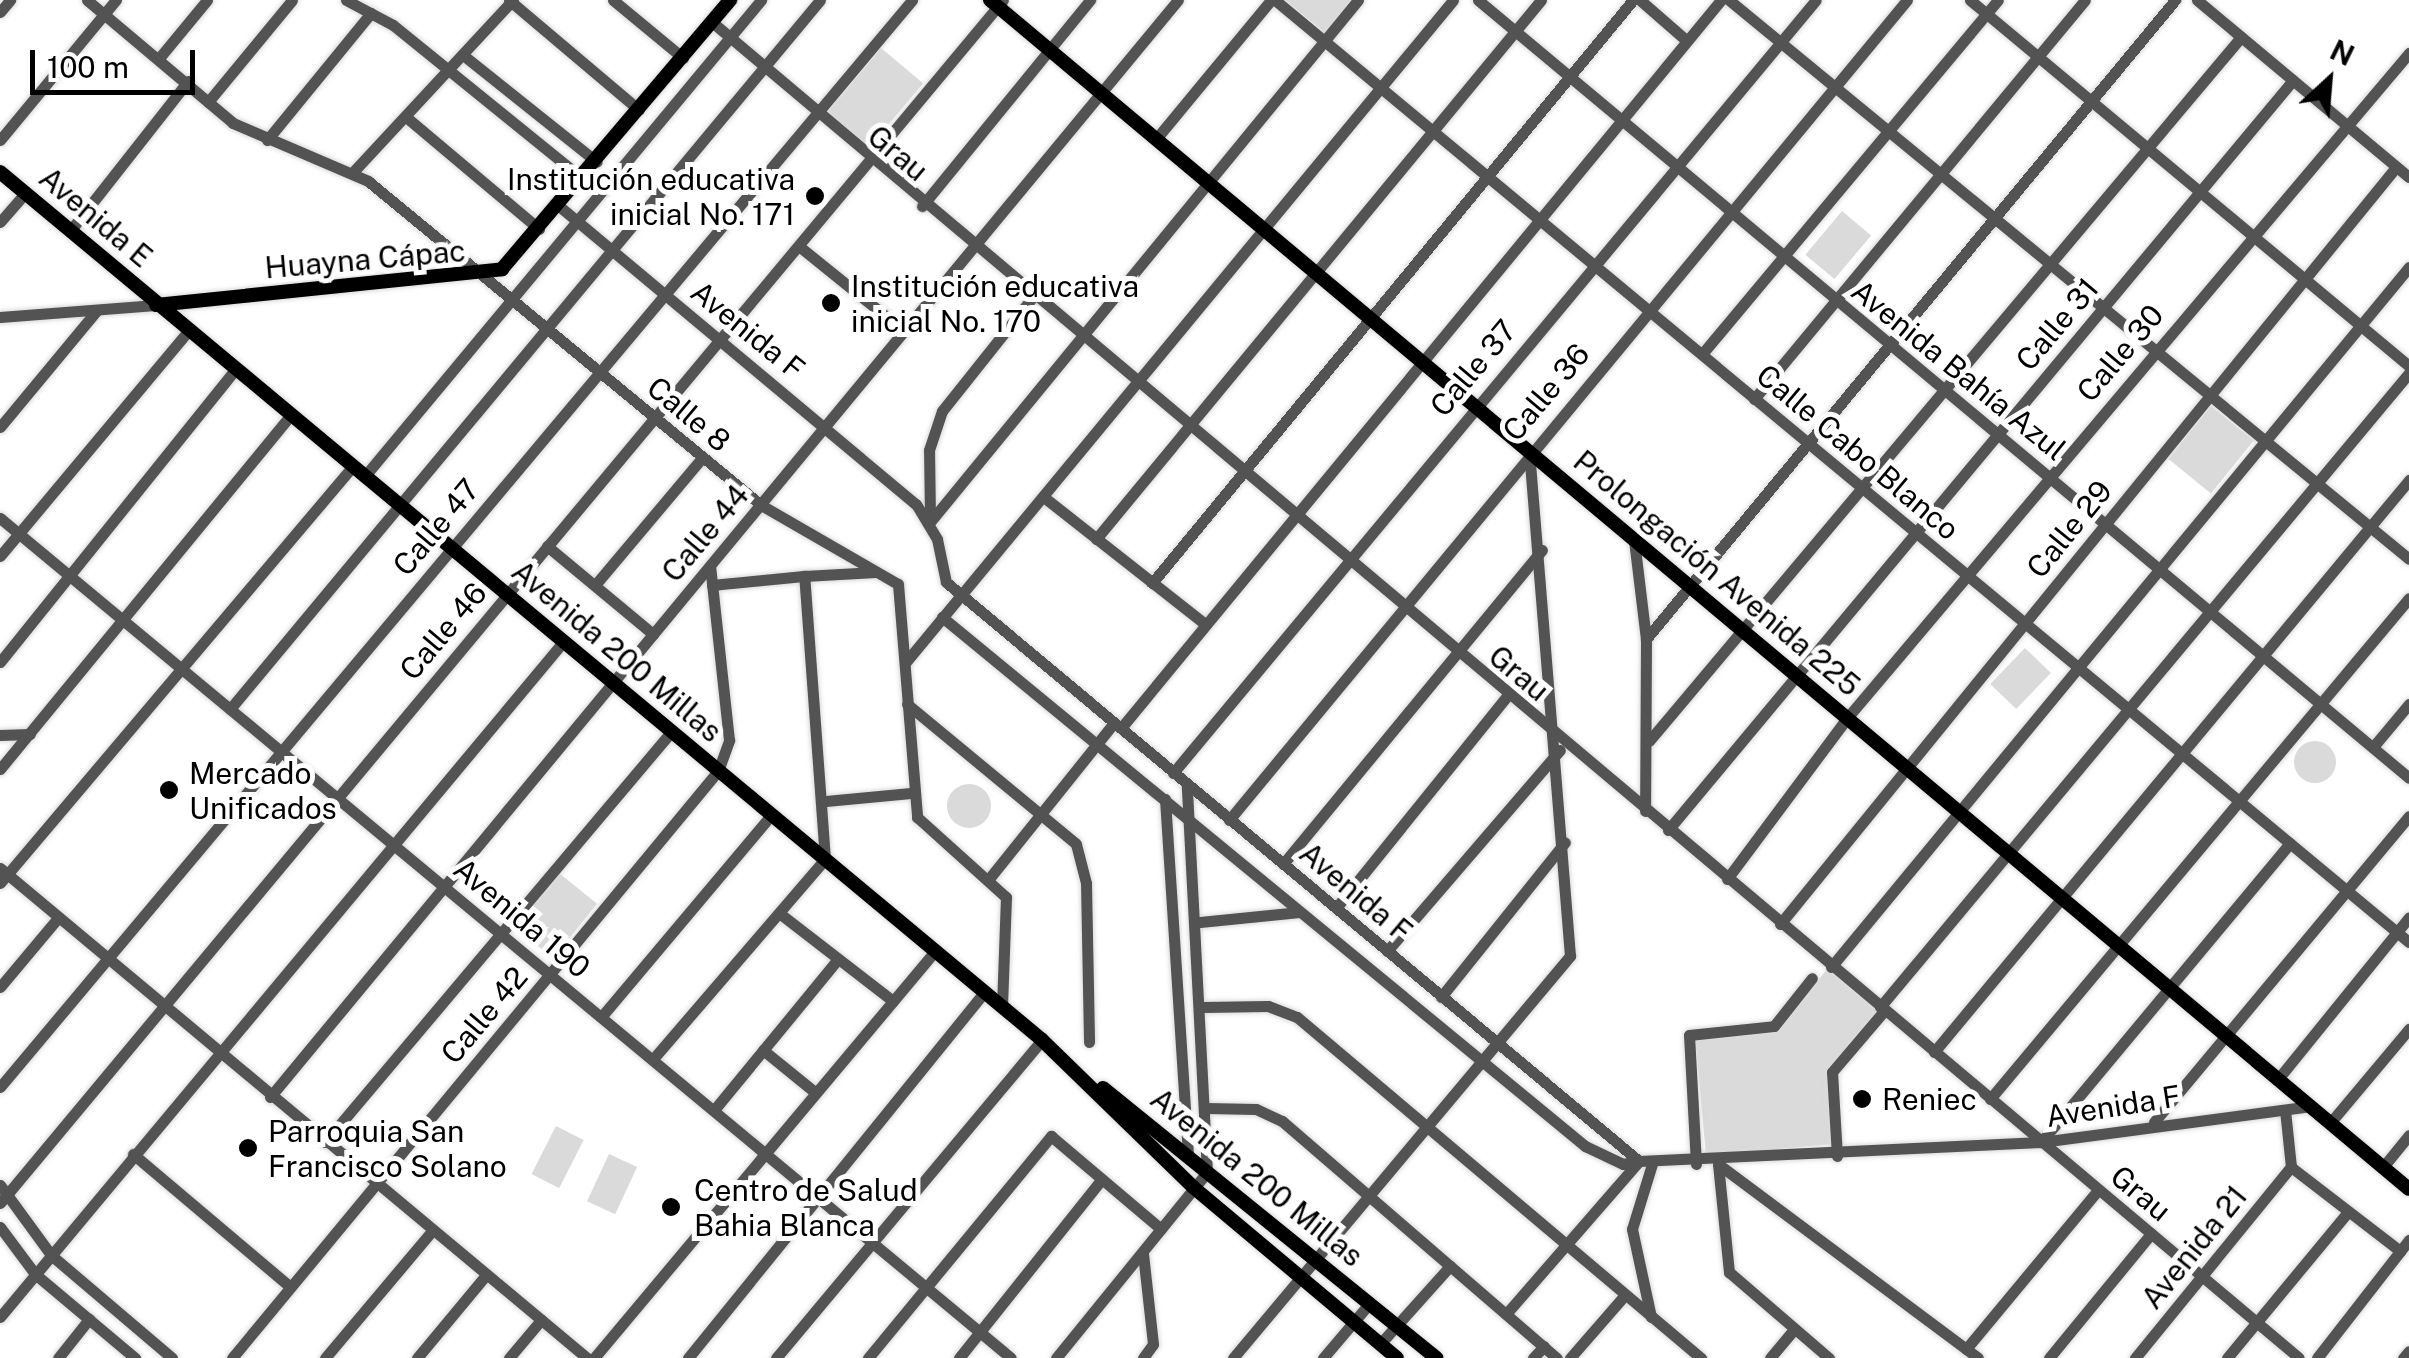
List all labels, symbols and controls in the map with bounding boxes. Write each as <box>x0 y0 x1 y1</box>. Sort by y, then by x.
scale bar <box>35 30 200 92</box>
north arrow <box>2279 30 2379 130</box>
text: N <box>2325 33 2359 72</box>
text: 100 m <box>47 49 129 85</box>
street label: Grau <box>861 118 935 188</box>
street label: Avenida E <box>32 159 160 275</box>
place label: Institución educativa inicial No. 171 <box>507 161 795 232</box>
marker: Institución educativa inicial No. 171 <box>804 185 826 207</box>
street label: Huayna Cápac <box>263 232 467 286</box>
place label: Institución educativa inicial No. 170 <box>851 268 1139 338</box>
street label: Calle 31 <box>2008 271 2106 377</box>
street label: Avenida Bahía Azul <box>1845 272 2073 468</box>
street label: Avenida F <box>684 273 812 387</box>
marker: Institución educativa inicial No. 170 <box>820 292 842 314</box>
street label: Calle 30 <box>2069 297 2171 409</box>
street label: Calle 37 <box>1422 313 1524 423</box>
street label: Calle 36 <box>1495 336 1597 448</box>
street label: Calle Cabo Blanco <box>1749 357 1967 547</box>
street label: Calle 8 <box>640 369 738 459</box>
street label: Prolongación Avenida 225 <box>1566 443 1868 703</box>
street label: Calle 47 <box>385 471 487 583</box>
street label: Calle 29 <box>2019 473 2119 585</box>
street label: Calle 44 <box>654 477 756 589</box>
street label: Avenida 200 Millas <box>505 553 729 749</box>
street label: Calle 46 <box>392 575 494 687</box>
street label: Grau <box>1482 638 1556 708</box>
place label: Mercado Unificados <box>189 755 337 826</box>
marker: Mercado Unificados <box>158 779 180 801</box>
street label: Avenida F <box>1292 835 1420 949</box>
street label: Avenida 190 <box>446 851 598 985</box>
street label: Calle 42 <box>433 959 535 1071</box>
street label: Avenida F <box>2043 1078 2183 1134</box>
street label: Avenida 200 Millas <box>1144 1080 1370 1274</box>
place label: Reniec <box>1882 1081 1977 1117</box>
marker: Reniec <box>1851 1088 1873 1110</box>
place label: Parroquia San Francisco Solano <box>268 1113 507 1184</box>
marker: Parroquia San Francisco Solano <box>237 1137 259 1159</box>
street label: Grau <box>2104 1158 2178 1228</box>
place label: Centro de Salud Bahia Blanca <box>694 1172 918 1242</box>
street label: Avenida 21 <box>2133 1178 2255 1316</box>
marker: Centro de Salud Bahia Blanca <box>658 1194 684 1220</box>

